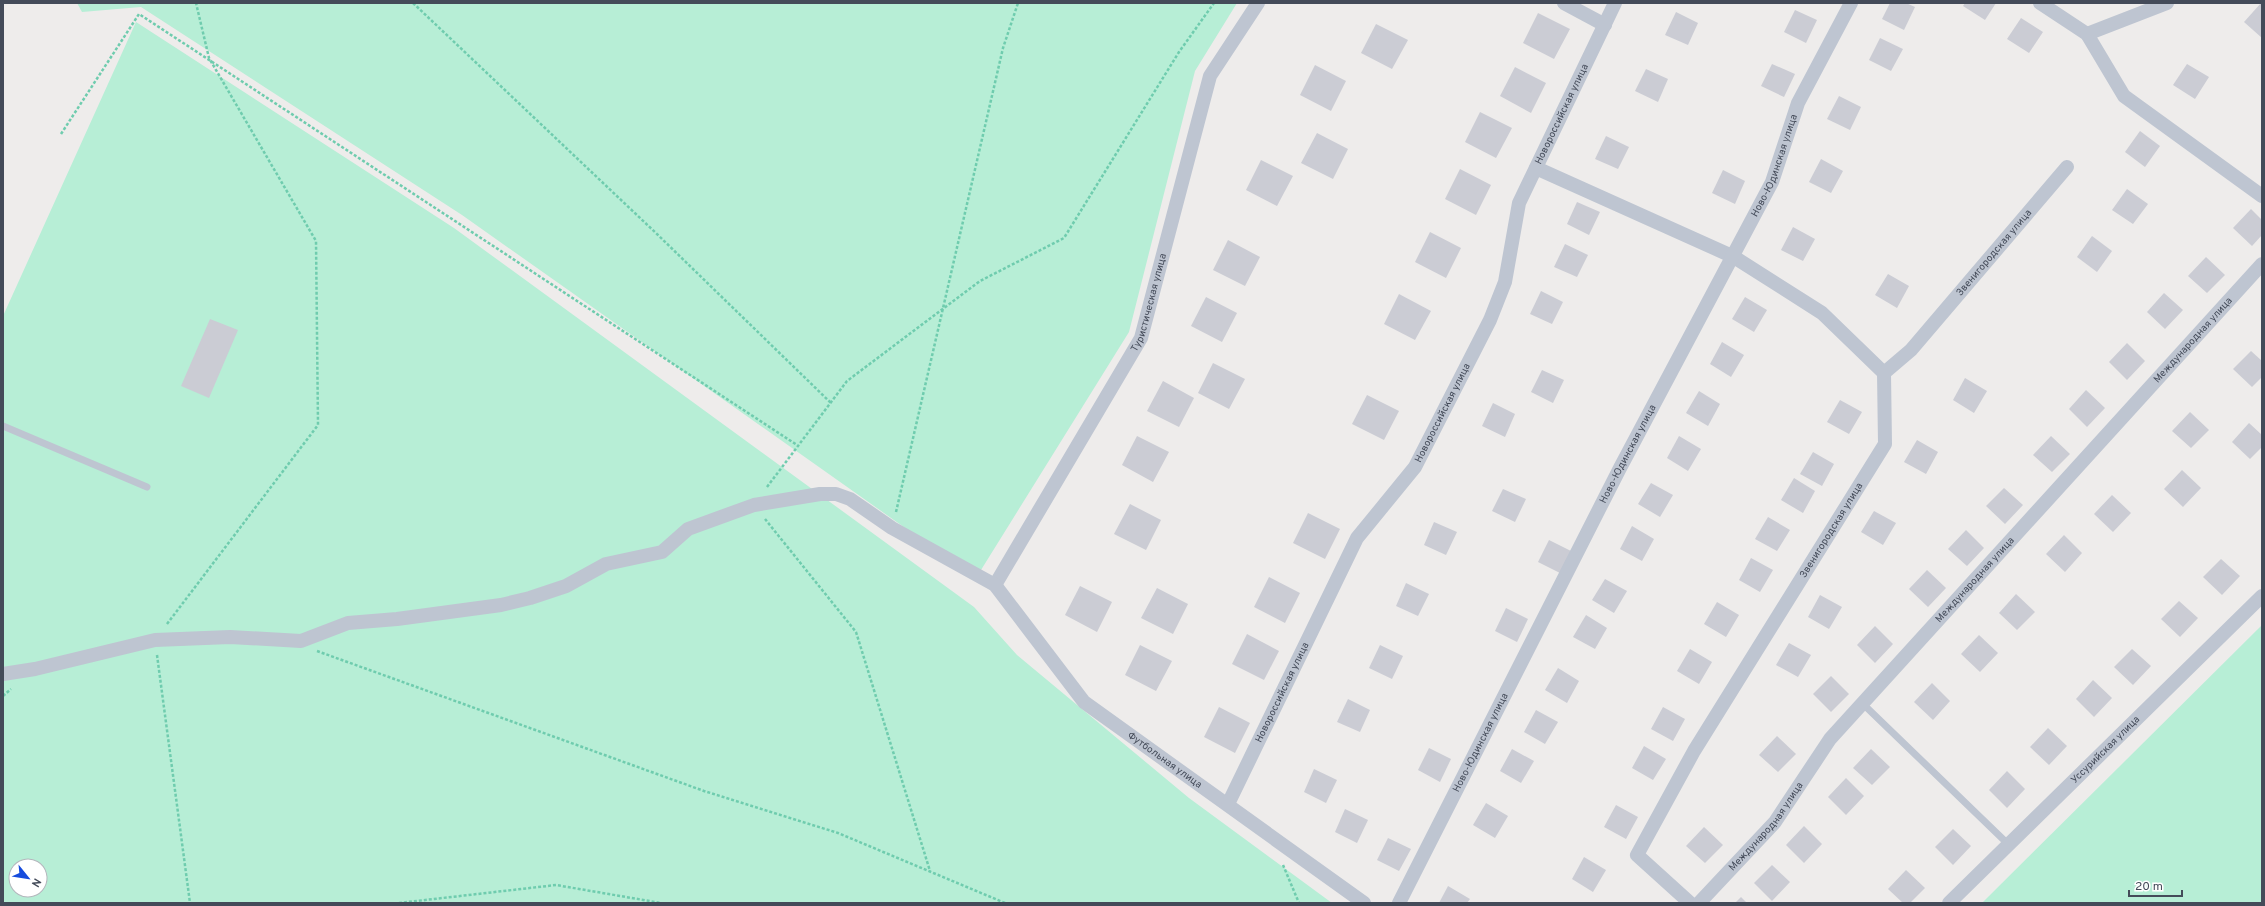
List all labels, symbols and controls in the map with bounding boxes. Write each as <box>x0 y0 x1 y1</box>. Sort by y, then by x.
street label: Новороссийская улица <box>1532 62 1591 167</box>
street label: Ново-Юдинская улица <box>1748 112 1800 219</box>
street label: Звенигородская улица <box>1953 207 2035 299</box>
street label: Туристическая улица <box>1128 252 1169 354</box>
street label: Международная улица <box>2151 294 2235 386</box>
street label: Новороссийская улица <box>1412 361 1473 465</box>
street label: Ново-Юдинская улица <box>1597 402 1659 506</box>
street label: Звенигородская улица <box>1797 480 1866 580</box>
street label: Международная улица <box>1933 534 2017 625</box>
street label: Новороссийская улица <box>1252 640 1312 745</box>
street label: Ново-Юдинская улица <box>1450 691 1511 794</box>
street label: Уссурийская улица <box>2068 713 2143 786</box>
street label: Футбольная улица <box>1125 729 1205 791</box>
street label: Международная улица <box>1726 780 1806 874</box>
north arrow <box>8 858 48 898</box>
scale bar <box>2129 872 2182 898</box>
text: N <box>28 876 44 889</box>
text: 20 m <box>2135 879 2163 895</box>

